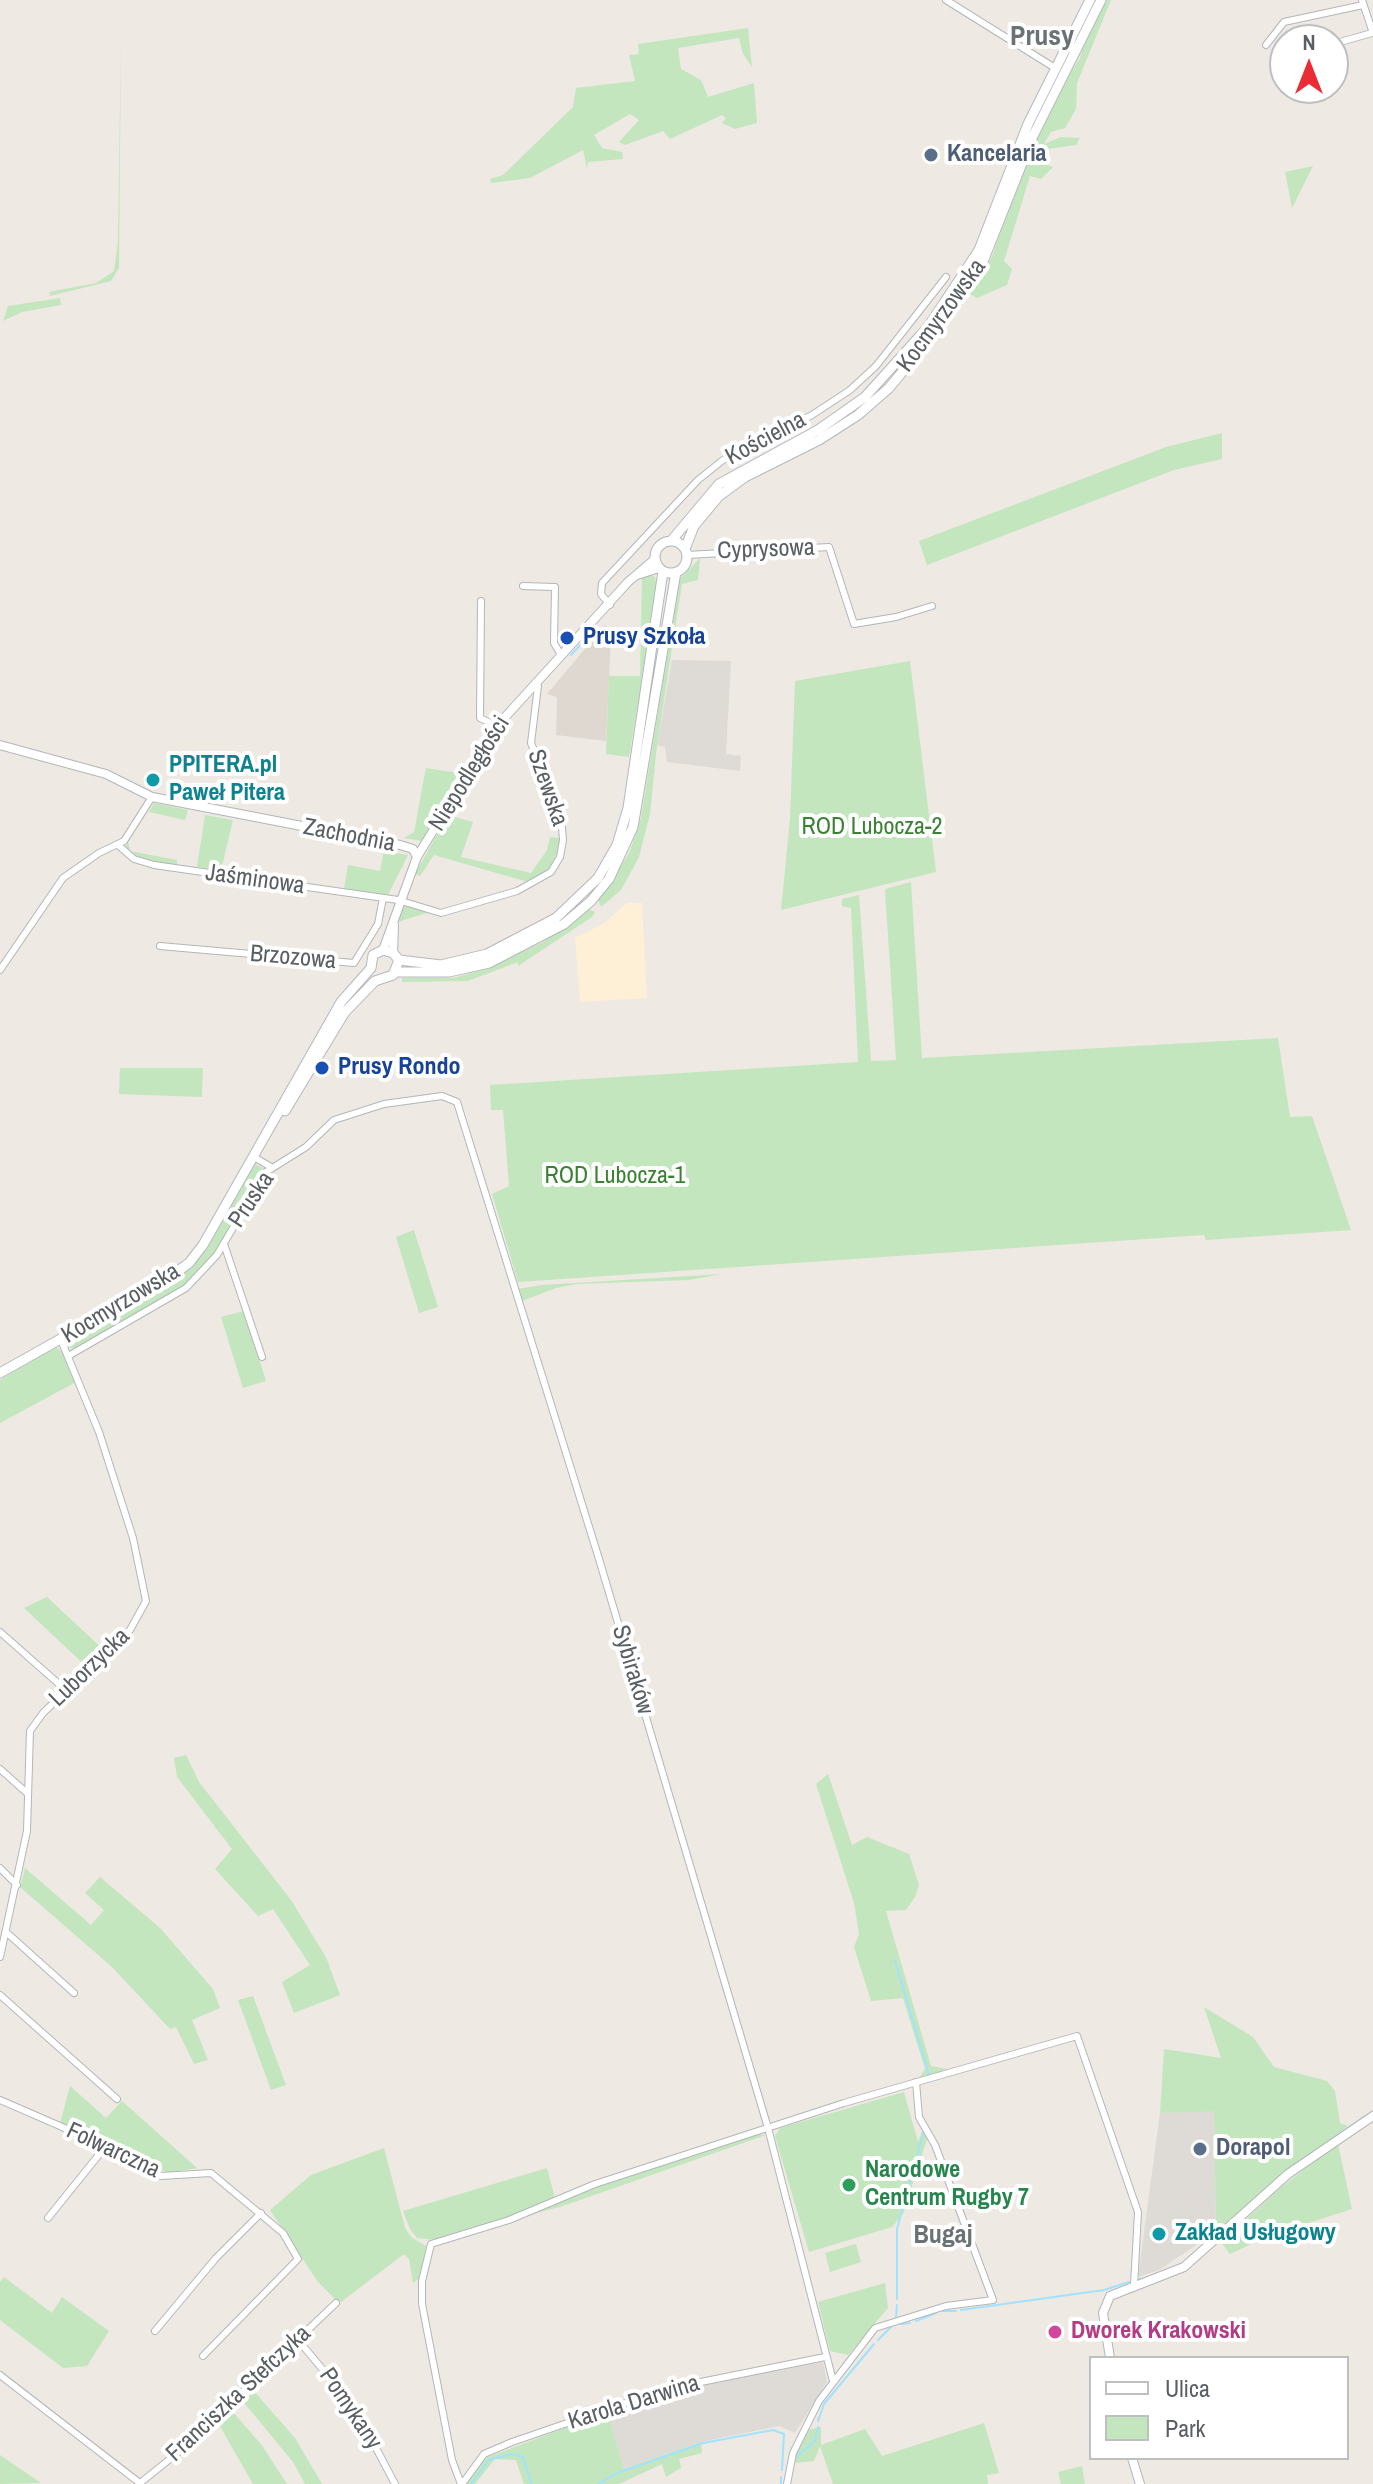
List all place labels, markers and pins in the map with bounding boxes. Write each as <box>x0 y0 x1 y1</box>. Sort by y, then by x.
place label: Kancelaria <box>947 141 1047 169</box>
marker: Kancelaria <box>922 146 940 164</box>
place label: Prusy Szkoła <box>583 624 706 652</box>
marker: Prusy Szkoła <box>558 629 576 647</box>
place label: PPITERA.pl Paweł Pitera <box>169 752 285 808</box>
marker: PPITERA.pl Paweł Pitera <box>144 771 162 789</box>
place label: Prusy Rondo <box>338 1054 460 1082</box>
marker: Prusy Rondo <box>313 1059 331 1077</box>
place label: Dorapol <box>1216 2135 1290 2163</box>
marker: Dorapol <box>1191 2140 1209 2158</box>
place label: Narodowe Centrum Rugby 7 <box>865 2157 1029 2213</box>
marker: Narodowe Centrum Rugby 7 <box>840 2176 858 2194</box>
place label: Zakład Usługowy <box>1175 2220 1336 2248</box>
marker: Zakład Usługowy <box>1150 2225 1168 2243</box>
place label: Dworek Krakowski <box>1071 2318 1246 2346</box>
marker: Dworek Krakowski <box>1046 2323 1064 2341</box>

